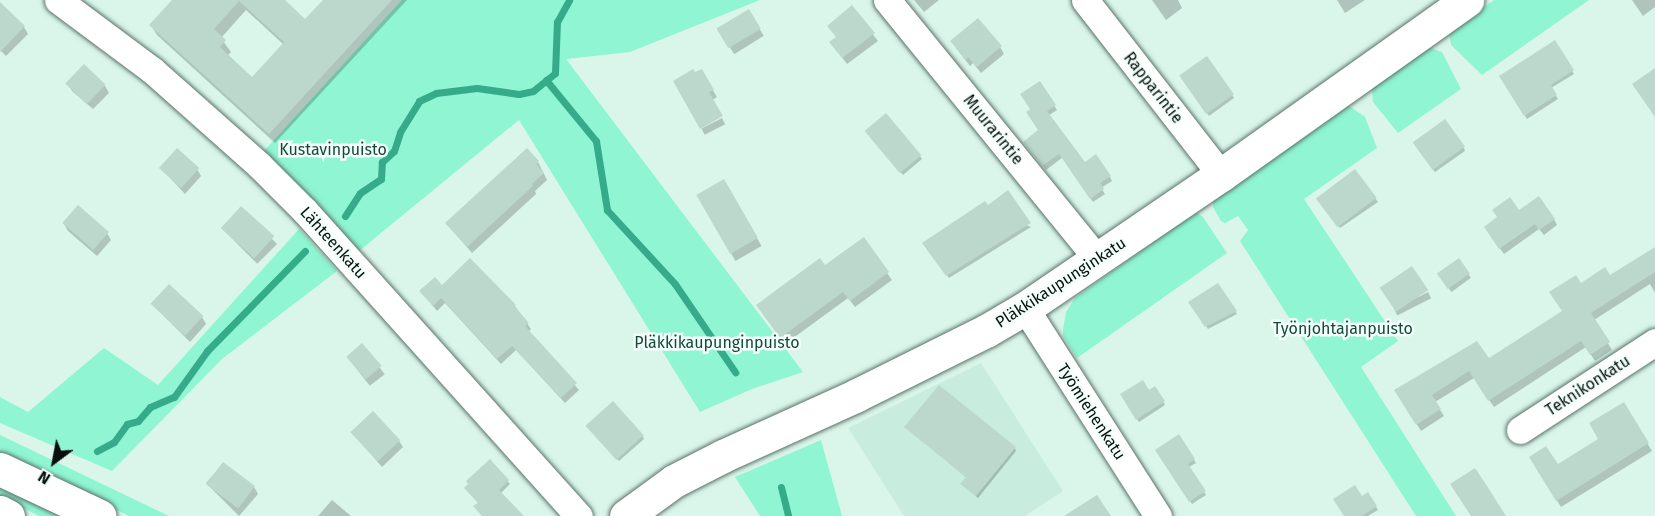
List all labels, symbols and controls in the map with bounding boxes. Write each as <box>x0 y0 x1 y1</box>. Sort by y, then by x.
street label: Rapparintie <box>1119 49 1187 127</box>
street label: Muurarintie <box>959 91 1027 169</box>
park label: Kustavinpuisto <box>279 140 387 160</box>
street label: Lähteenkatu <box>296 203 370 283</box>
street label: Pläkkikaupunginkatu <box>992 234 1130 332</box>
park label: Työnjohtajanpuisto <box>1273 319 1413 339</box>
park label: Pläkkikaupunginpuisto <box>634 333 800 353</box>
street label: Teknikonkatu <box>1542 352 1634 420</box>
street label: Työmiehenkatu <box>1053 360 1129 464</box>
north arrow <box>24 432 84 492</box>
text: N <box>35 467 54 489</box>

